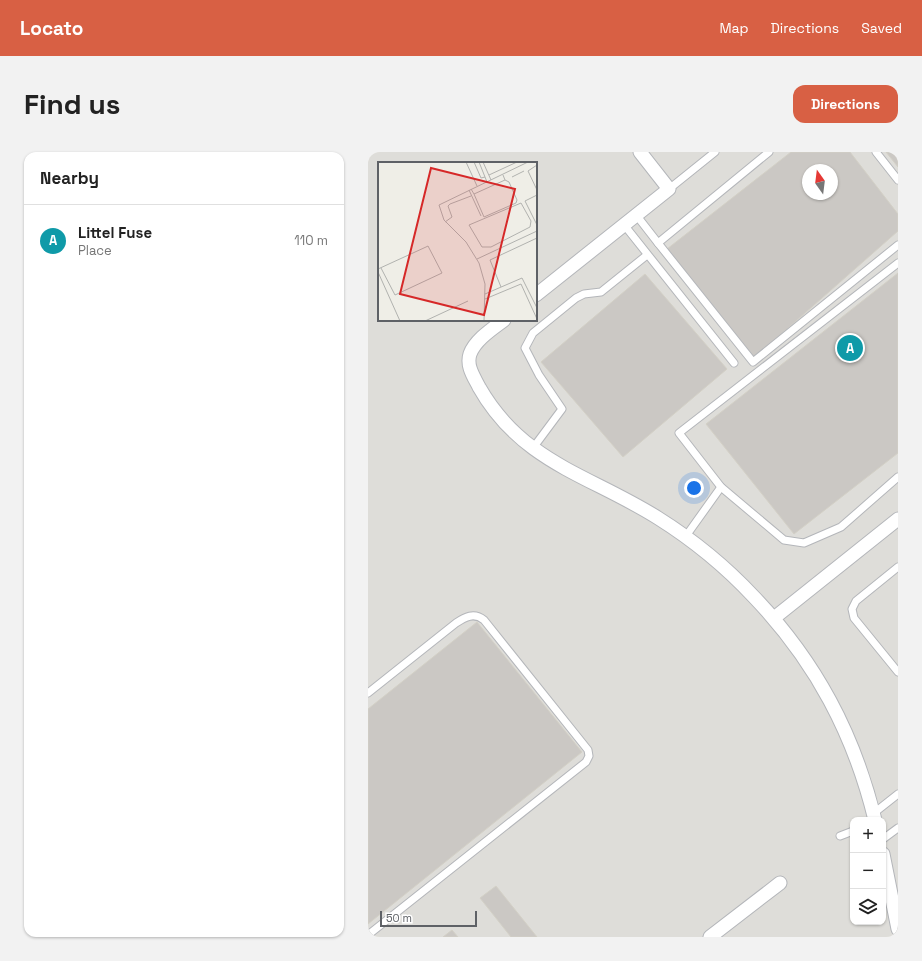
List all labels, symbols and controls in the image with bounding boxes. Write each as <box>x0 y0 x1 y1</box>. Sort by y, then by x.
text: Locato <box>20 16 83 41</box>
text: Map <box>719 19 749 37</box>
text: Directions <box>771 19 839 37</box>
text: Saved <box>861 19 902 37</box>
button: Directions <box>793 85 898 123</box>
text: Find us <box>24 86 121 122</box>
inset map <box>378 162 537 321</box>
north arrow <box>802 164 838 200</box>
text: Nearby <box>40 167 99 189</box>
text: Littel Fuse <box>78 223 152 242</box>
text: A <box>49 232 57 249</box>
text: 110 m <box>294 232 328 249</box>
text: Place <box>78 242 112 259</box>
pin: A <box>837 333 863 363</box>
your location <box>684 478 704 498</box>
map controls <box>850 817 886 925</box>
button: + <box>850 817 886 853</box>
button: − <box>850 853 886 889</box>
button: layers <box>850 889 886 925</box>
scale bar <box>380 909 477 928</box>
text: 50 m <box>386 911 412 925</box>

